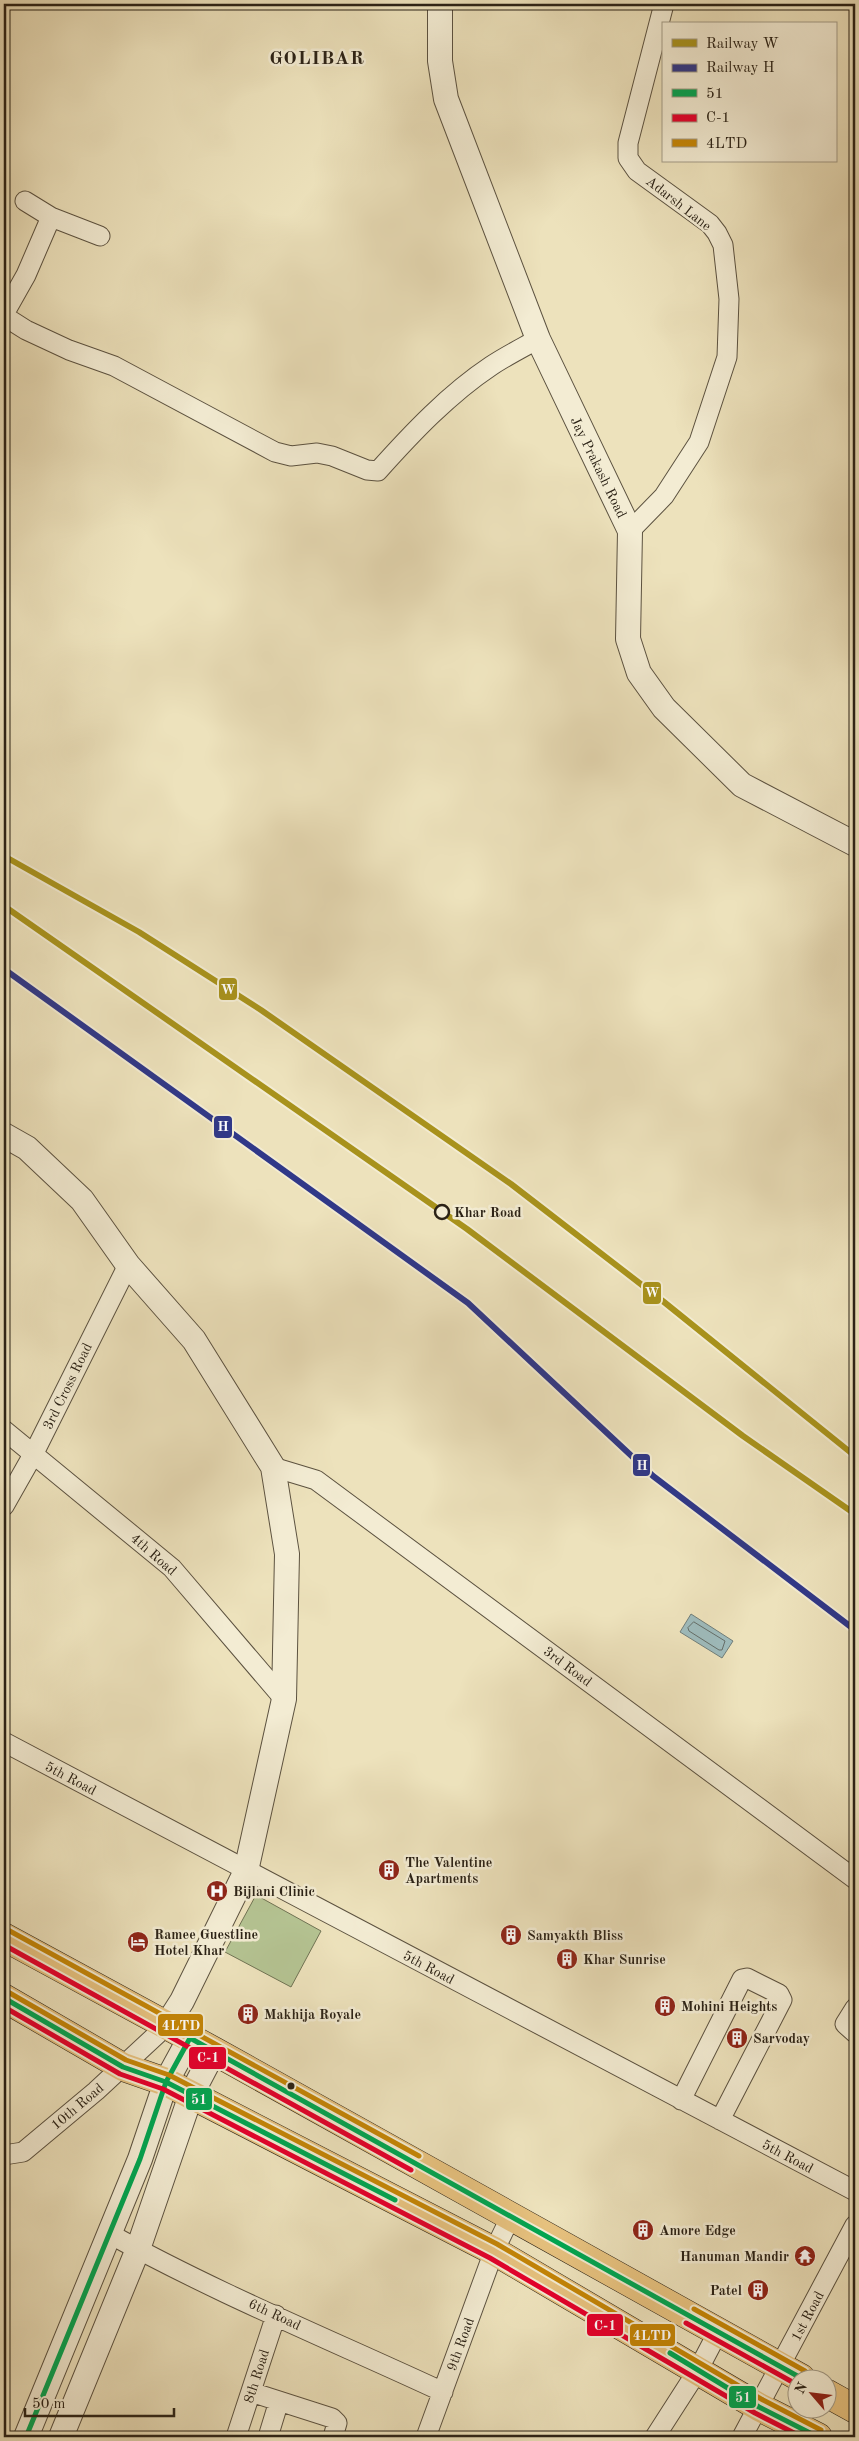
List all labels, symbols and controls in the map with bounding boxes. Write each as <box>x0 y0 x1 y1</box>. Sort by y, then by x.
legend <box>662 22 836 162</box>
text: Railway W <box>706 37 779 52</box>
district label: GOLIBAR <box>269 50 365 69</box>
text: Railway H <box>706 61 775 76</box>
text: 51 <box>706 87 723 102</box>
text: C-1 <box>706 111 730 126</box>
text: 4LTD <box>706 137 747 152</box>
street label: Adarsh Lane <box>643 174 714 233</box>
street label: Jay Prakash Road <box>568 415 629 520</box>
line badge: W <box>218 977 238 1001</box>
text: W <box>220 983 236 997</box>
line badge: H <box>213 1115 233 1139</box>
text: H <box>217 1120 229 1134</box>
marker: Khar Road <box>434 1204 450 1220</box>
place label: Khar Road <box>454 1206 522 1220</box>
line badge: W <box>642 1281 662 1305</box>
text: W <box>644 1286 660 1300</box>
street label: 3rd Cross Road <box>41 1341 95 1432</box>
line badge: H <box>632 1453 651 1477</box>
text: H <box>636 1459 648 1473</box>
street label: 4th Road <box>128 1531 179 1578</box>
street label: 3rd Road <box>541 1644 594 1689</box>
street label: 5th Road <box>43 1760 98 1798</box>
place label: The Valentine Apartments <box>405 1856 492 1886</box>
building icon: The Valentine Apartments <box>377 1858 401 1882</box>
hospital icon: Bijlani Clinic <box>205 1879 229 1903</box>
place label: Bijlani Clinic <box>233 1885 315 1899</box>
building icon: Samyakth Bliss <box>499 1923 523 1947</box>
place label: Ramee Guestline Hotel Khar <box>154 1928 258 1958</box>
place label: Samyakth Bliss <box>527 1929 623 1943</box>
hotel icon: Ramee Guestline Hotel Khar <box>126 1930 150 1954</box>
building icon: Khar Sunrise <box>555 1947 579 1971</box>
street label: 5th Road <box>401 1949 456 1987</box>
place label: Khar Sunrise <box>583 1953 666 1967</box>
building icon: Mohini Heights <box>653 1994 677 2018</box>
place label: Mohini Heights <box>681 2000 777 2014</box>
building icon: Makhija Royale <box>236 2002 260 2026</box>
place label: Makhija Royale <box>264 2008 361 2022</box>
line badge: 4LTD <box>157 2013 204 2037</box>
text: 4LTD <box>162 2019 200 2033</box>
building icon: Sarvoday <box>725 2026 749 2050</box>
place label: Sarvoday <box>753 2032 810 2046</box>
line badge: C-1 <box>188 2046 227 2070</box>
text: C-1 <box>197 2051 219 2065</box>
street label: 10th Road <box>49 2081 107 2133</box>
unlabelled marker <box>286 2081 296 2091</box>
line badge: 51 <box>185 2087 213 2111</box>
text: 51 <box>191 2093 207 2107</box>
street label: 5th Road <box>760 2138 815 2176</box>
building icon: Amore Edge <box>631 2218 655 2242</box>
place label: Amore Edge <box>659 2224 736 2238</box>
temple icon: Hanuman Mandir <box>793 2244 817 2268</box>
place label: Hanuman Mandir <box>680 2250 789 2264</box>
building icon: Patel <box>746 2278 770 2302</box>
place label: Patel <box>710 2284 742 2298</box>
street label: 1st Road <box>789 2289 827 2344</box>
street label: 6th Road <box>246 2297 303 2333</box>
line badge: C-1 <box>586 2313 624 2337</box>
street label: 9th Road <box>445 2316 477 2373</box>
text: C-1 <box>594 2319 616 2333</box>
line badge: 4LTD <box>629 2323 676 2347</box>
text: 4LTD <box>633 2329 671 2343</box>
street label: 8th Road <box>242 2348 272 2405</box>
north arrow <box>786 2368 836 2418</box>
text: N <box>793 2380 810 2396</box>
line badge: 51 <box>728 2385 757 2409</box>
scale bar <box>25 2386 174 2418</box>
text: 51 <box>735 2391 751 2405</box>
text: 50 m <box>32 2397 66 2412</box>

